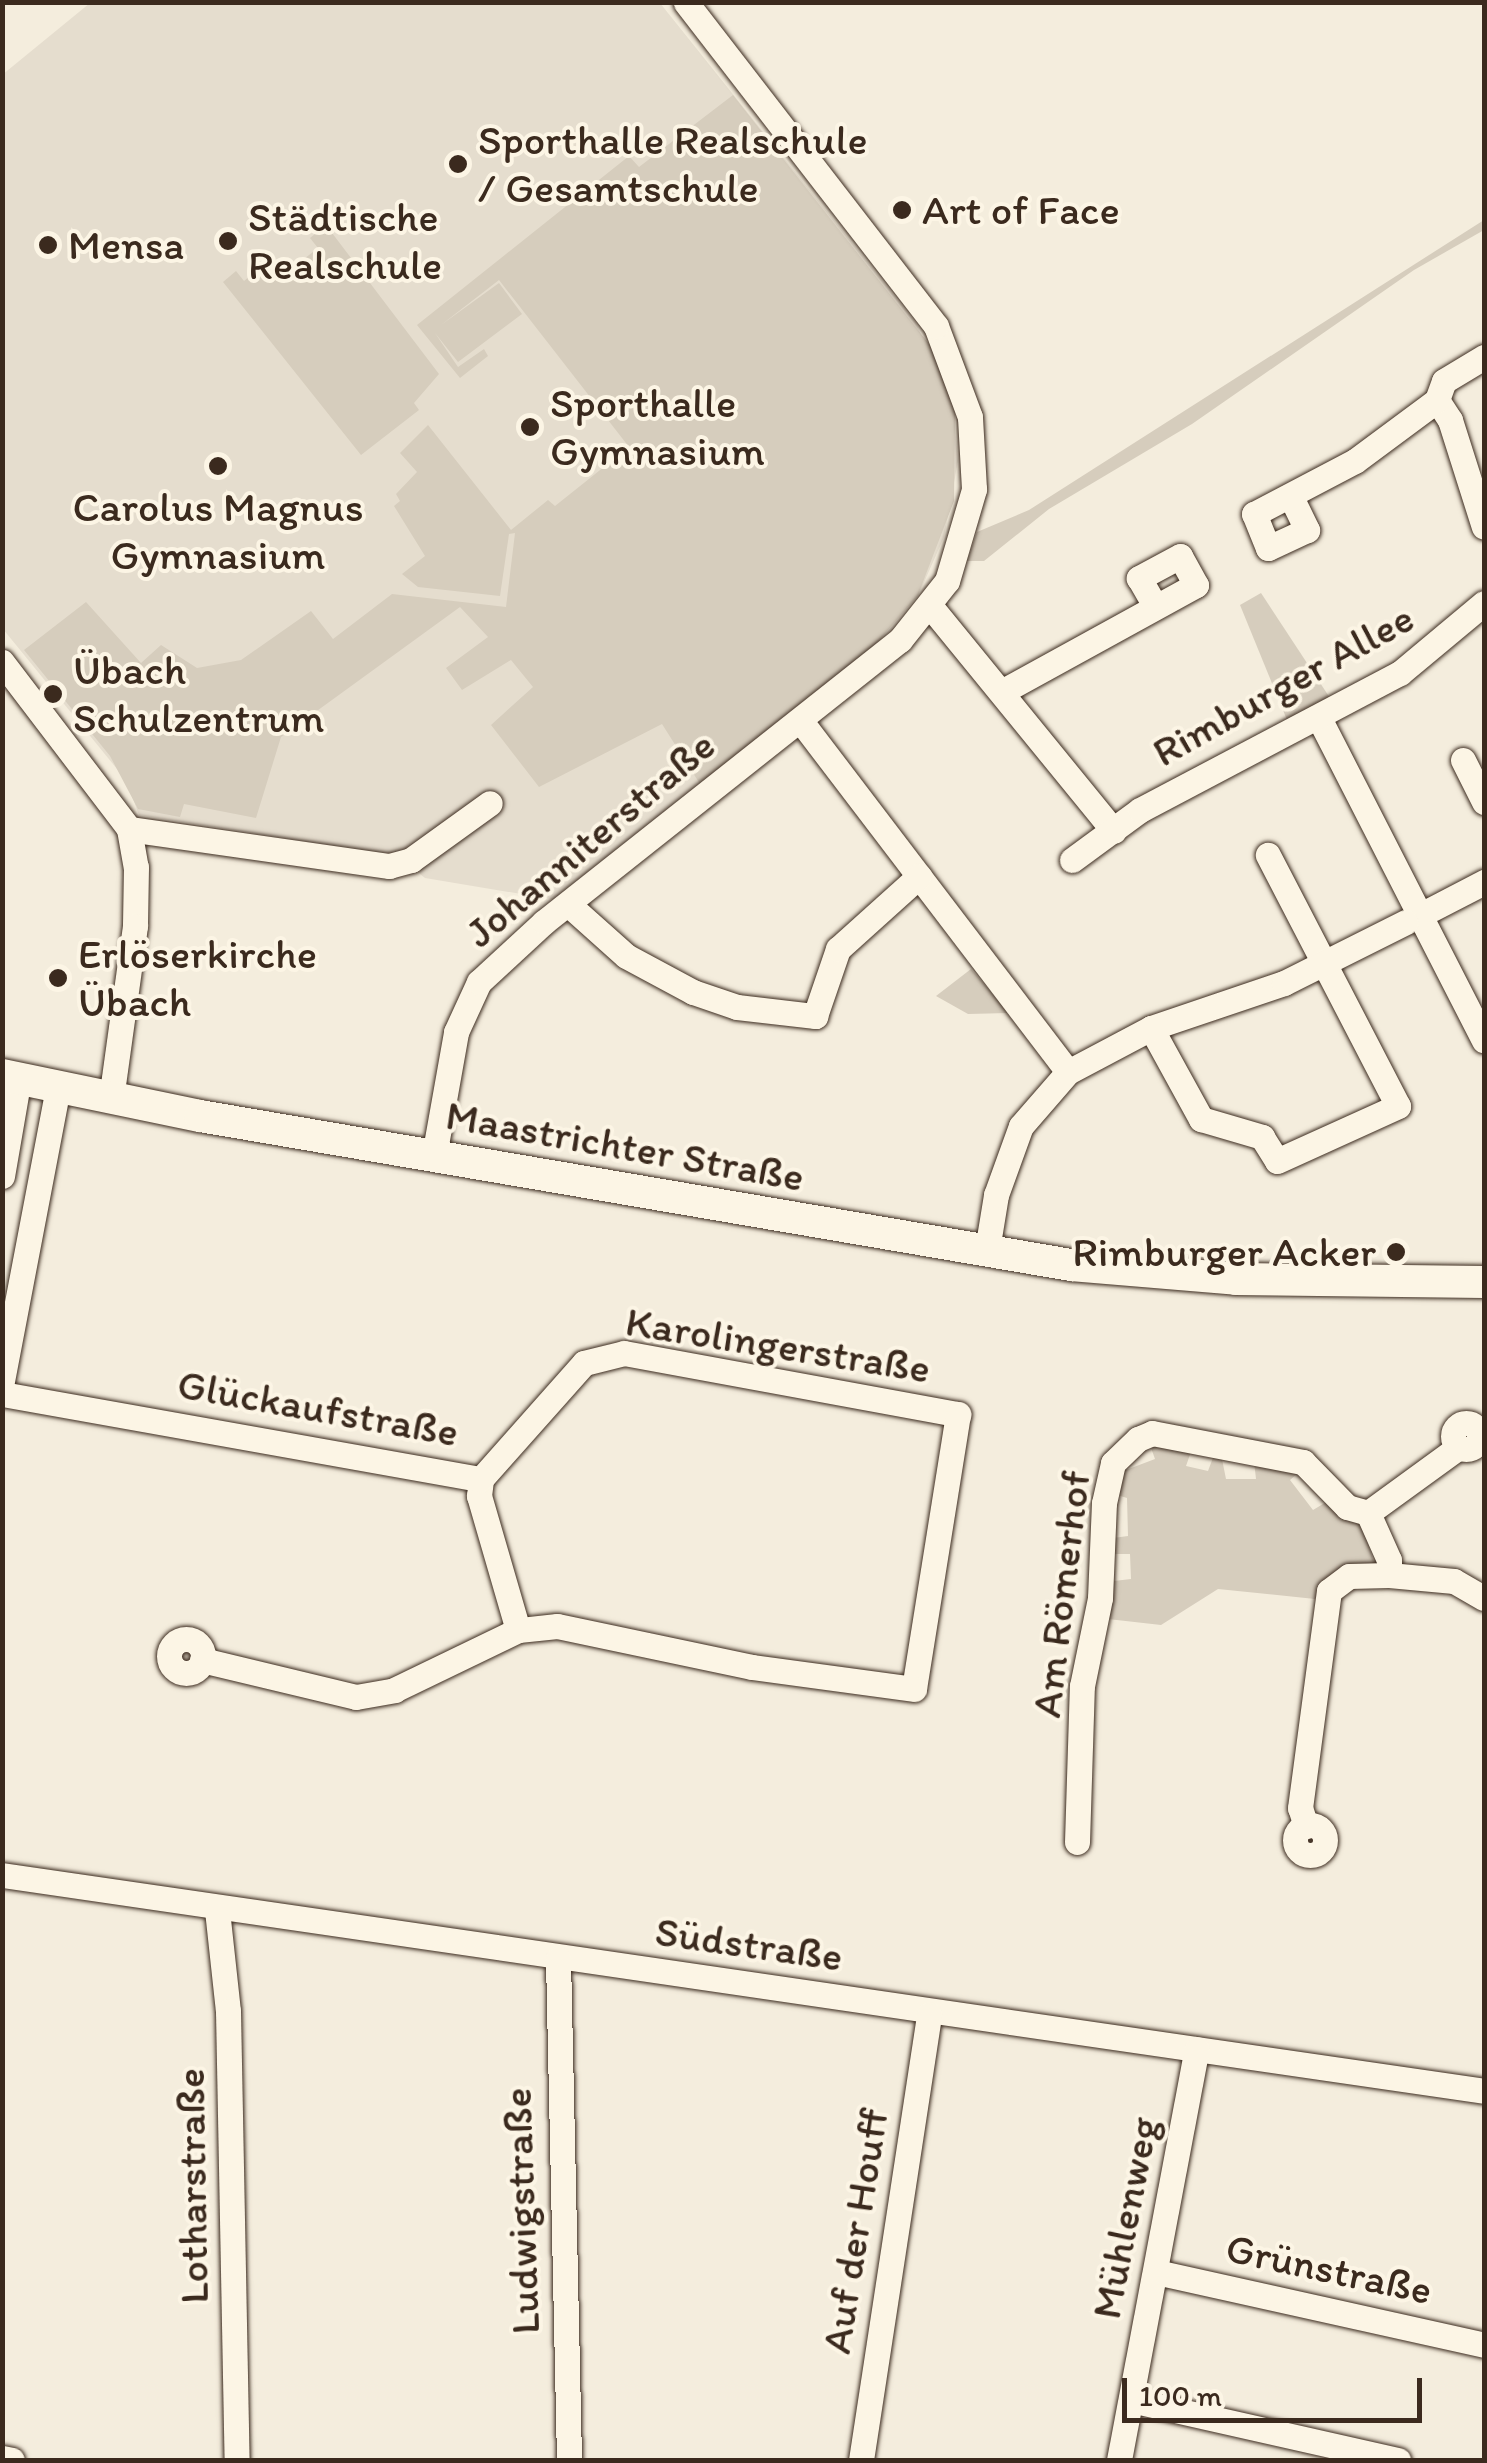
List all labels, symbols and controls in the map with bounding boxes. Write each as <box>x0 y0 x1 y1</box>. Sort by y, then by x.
place label: Sporthalle Realschule / Gesamtschule <box>478 115 868 214</box>
marker: Sporthalle Realschule / Gesamtschule <box>447 153 469 175</box>
place label: Art of Face <box>922 185 1119 235</box>
place label: Städtische Realschule <box>248 192 442 290</box>
marker: Art of Face <box>891 199 913 221</box>
place label: Mensa <box>68 220 184 270</box>
marker: Städtische Realschule <box>217 230 239 252</box>
marker: Mensa <box>37 234 59 256</box>
place label: Sporthalle Gymnasium <box>550 378 765 476</box>
marker: Sporthalle Gymnasium <box>519 416 541 438</box>
marker: Carolus Magnus Gymnasium <box>207 455 229 477</box>
place label: Carolus Magnus Gymnasium <box>72 482 364 580</box>
street label: Rimburger Allee <box>1144 593 1422 777</box>
place label: Übach Schulzentrum <box>73 645 324 744</box>
marker: Übach Schulzentrum <box>42 683 64 705</box>
street label: Johanniterstraße <box>455 720 725 958</box>
place label: Erlöserkirche Übach <box>78 929 317 1028</box>
marker: Erlöserkirche Übach <box>47 967 69 989</box>
street label: Maastrichter Straße <box>442 1090 808 1202</box>
place label: Rimburger Acker <box>1071 1227 1376 1277</box>
marker: Rimburger Acker <box>1385 1241 1407 1263</box>
street label: Karolingerstraße <box>622 1296 934 1394</box>
street label: Glückaufstraße <box>174 1358 462 1458</box>
street label: Am Römerhof <box>1021 1467 1101 1721</box>
street label: Südstraße <box>652 1906 846 1982</box>
street label: Lotharstraße <box>165 2068 219 2304</box>
street label: Ludwigstraße <box>492 2087 550 2335</box>
street label: Auf der Houff <box>811 2105 899 2357</box>
street label: Mühlenweg <box>1081 2113 1169 2323</box>
street label: Grünstraße <box>1221 2223 1437 2315</box>
scale bar <box>1127 2358 1427 2420</box>
text: 100 m <box>1139 2377 1222 2414</box>

